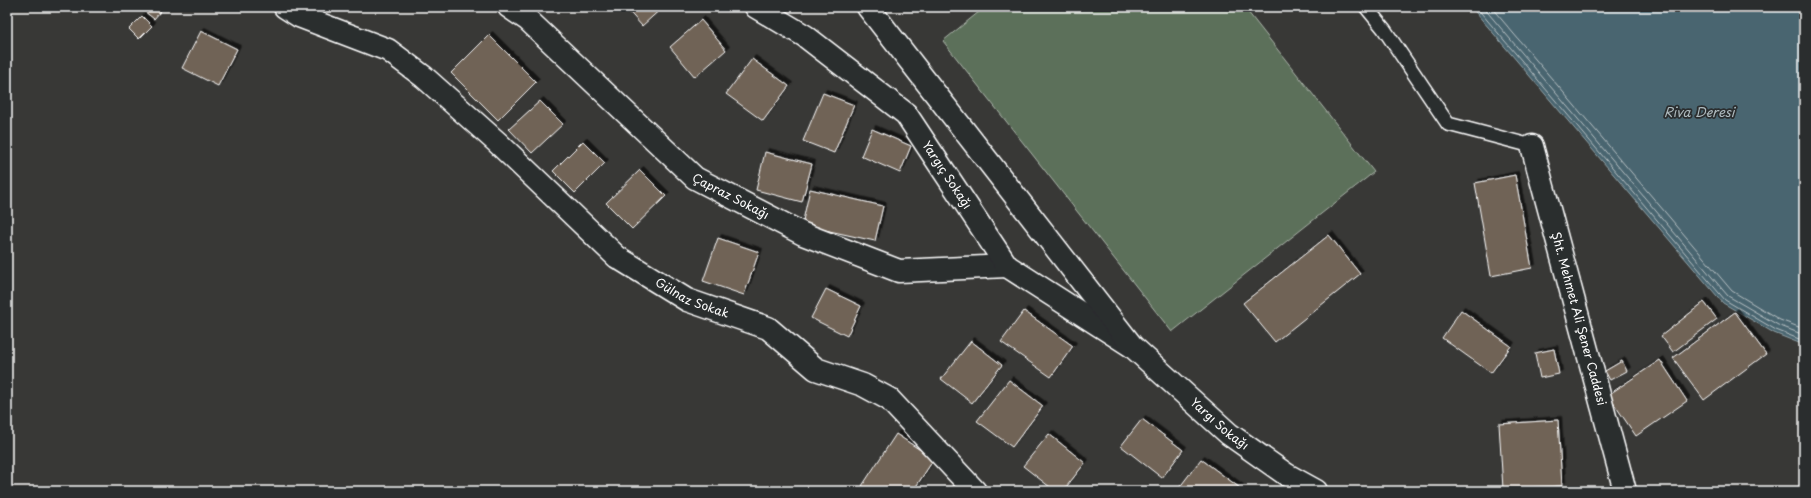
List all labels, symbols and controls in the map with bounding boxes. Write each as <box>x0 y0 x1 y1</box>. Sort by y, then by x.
water label: Riva Deresi <box>1664 102 1737 121</box>
street label: Yargıç Sokağı <box>918 137 977 212</box>
street label: Çapraz Sokağı <box>689 168 773 223</box>
street label: Şht. Mehmet Ali Şener Caddesi <box>1548 230 1612 407</box>
street label: Gülnaz Sokak <box>652 273 732 322</box>
street label: Yargı Sokağı <box>1187 393 1253 454</box>

